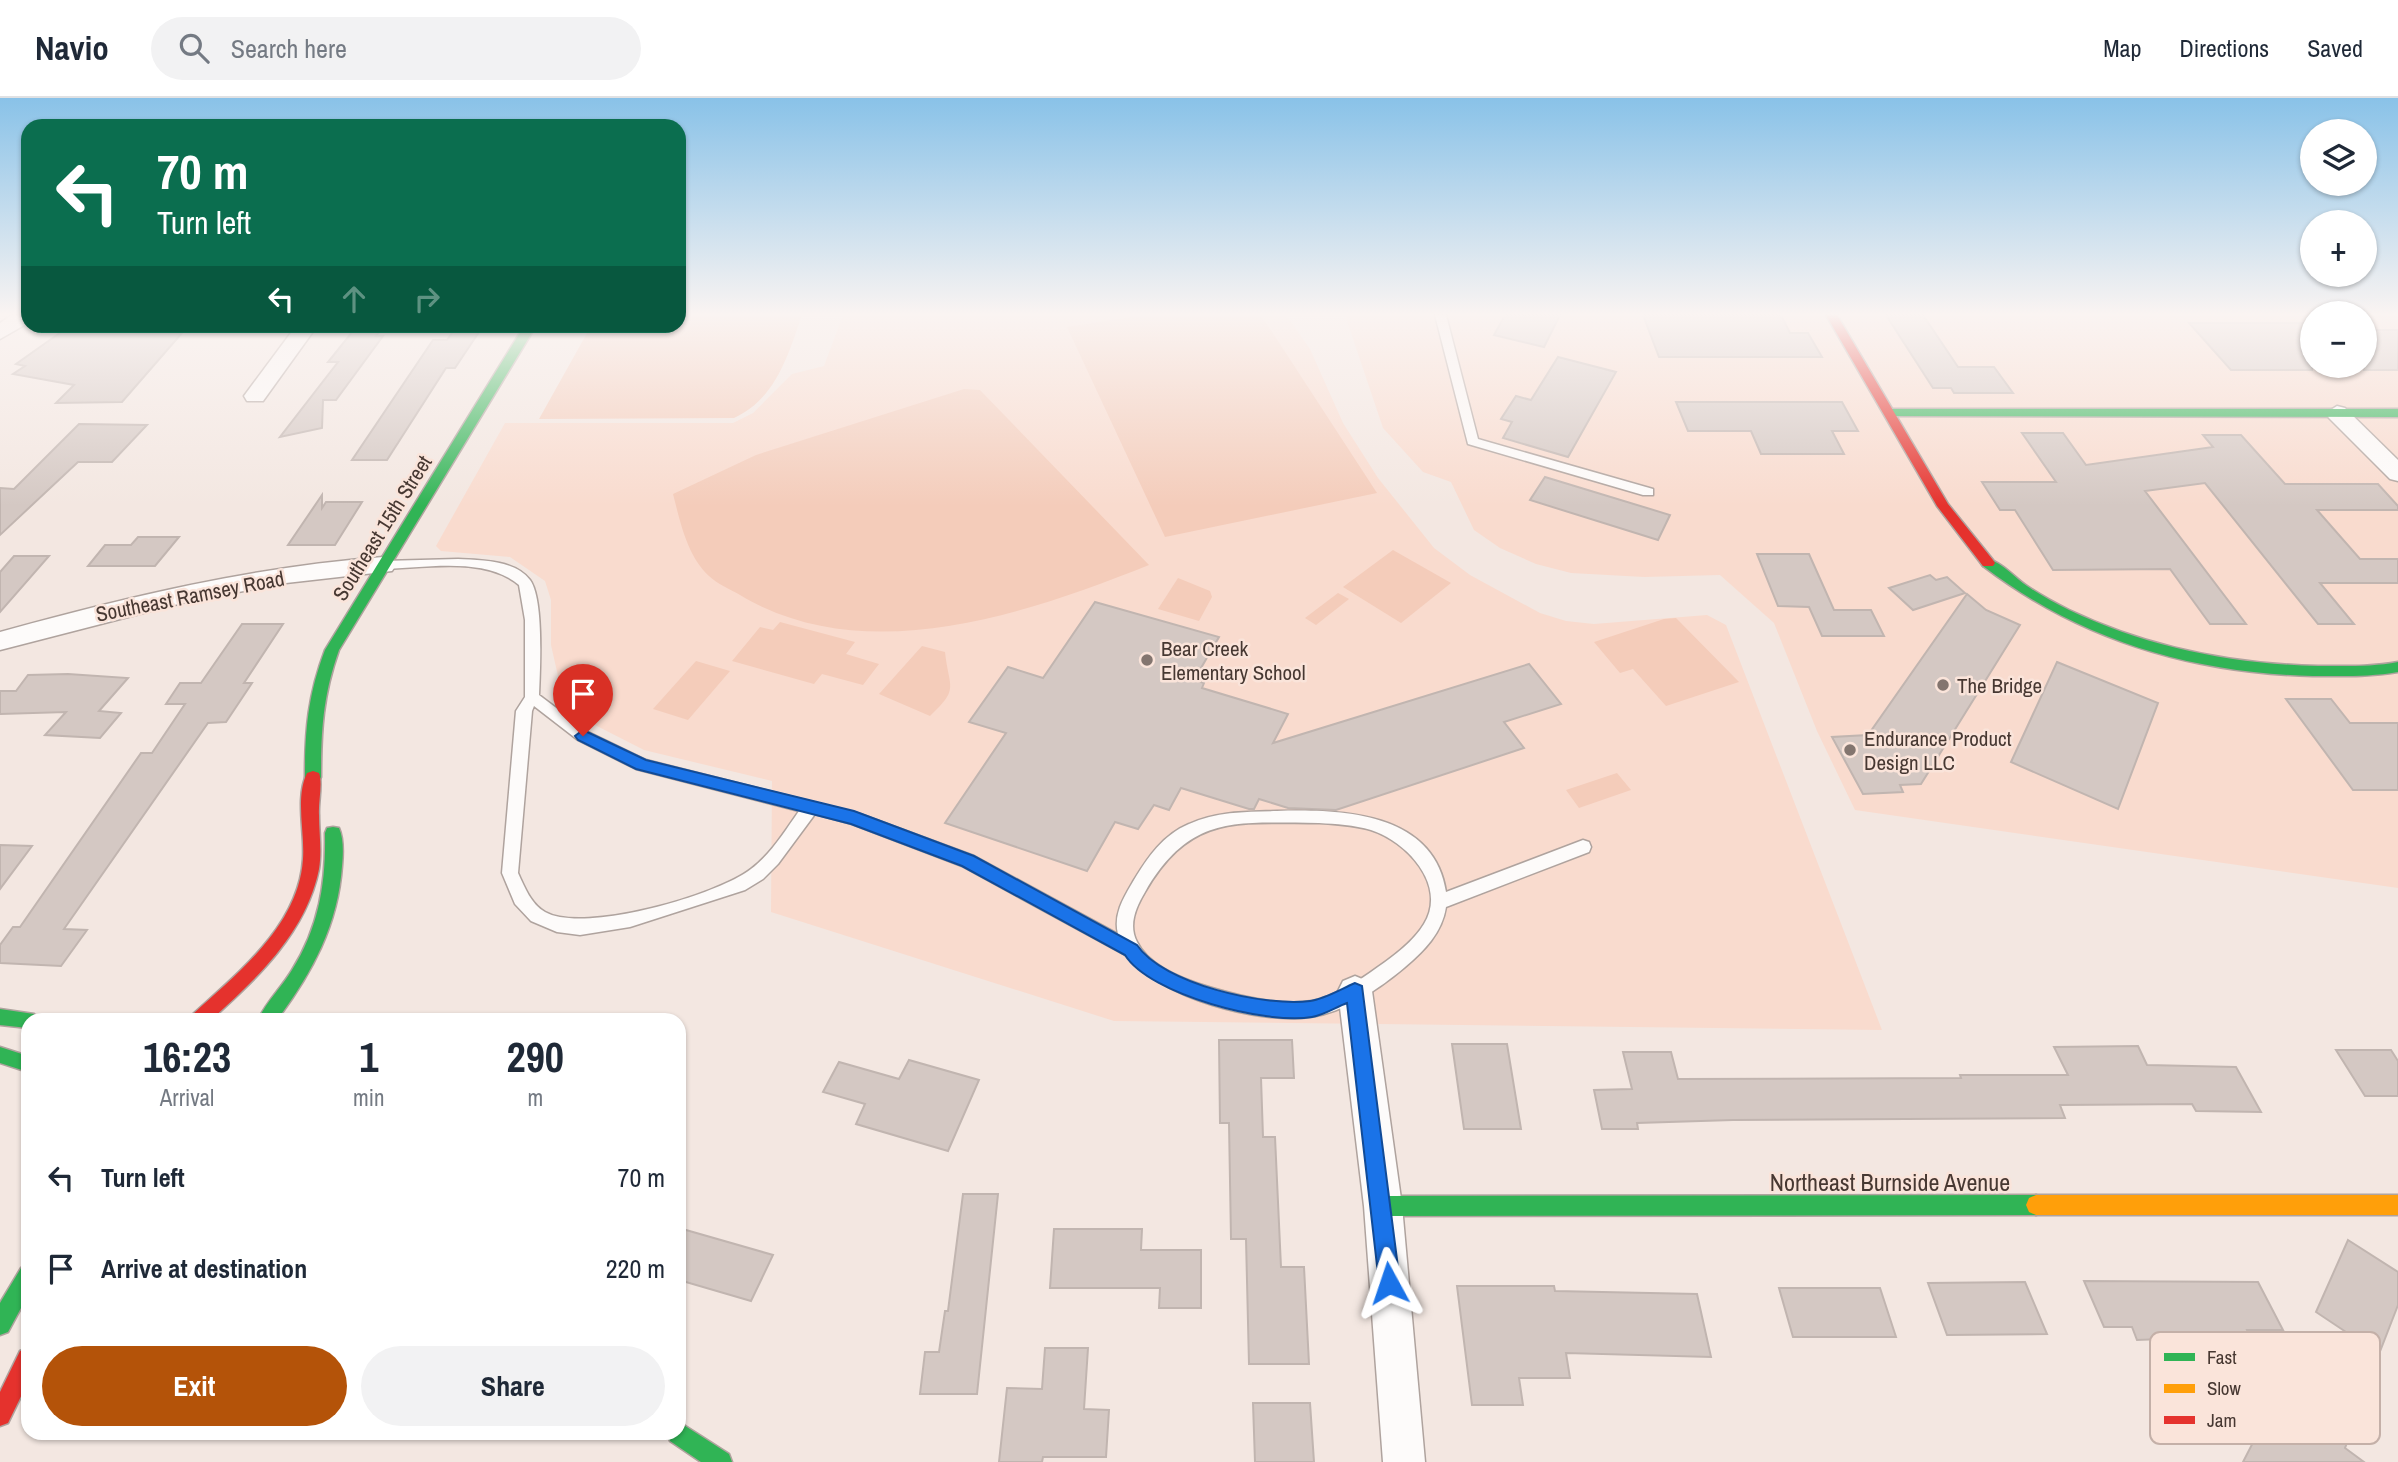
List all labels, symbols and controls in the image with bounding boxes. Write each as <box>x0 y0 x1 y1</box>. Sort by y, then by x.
search box <box>151 17 641 80</box>
text: Navio <box>35 26 109 70</box>
icon: search <box>175 29 213 67</box>
text: Search here <box>231 31 347 66</box>
text: Map <box>2103 32 2141 64</box>
text: Directions <box>2179 32 2269 64</box>
text: Saved <box>2307 32 2363 64</box>
map controls <box>2300 119 2377 378</box>
button: layers <box>2300 119 2377 196</box>
text: 70 m <box>157 138 249 204</box>
icon: left <box>42 147 133 238</box>
text: Turn left <box>157 201 251 244</box>
button: + <box>2300 210 2377 287</box>
icon: left <box>262 280 300 318</box>
icon: ahead <box>335 280 373 318</box>
icon: right <box>408 280 446 318</box>
button: − <box>2300 301 2377 378</box>
street label: Southeast 15th Street <box>326 449 439 606</box>
street label: Southeast Ramsey Road <box>93 564 287 628</box>
place label: Bear Creek Elementary School <box>1161 634 1306 687</box>
marker: Bear Creek Elementary School <box>1139 652 1155 668</box>
pin <box>553 664 613 736</box>
place label: The Bridge <box>1957 671 2042 700</box>
icon: arrive <box>564 675 602 713</box>
marker: The Bridge <box>1935 677 1951 693</box>
place label: Endurance Product Design LLC <box>1864 724 2012 777</box>
marker: Endurance Product Design LLC <box>1842 742 1858 758</box>
text: 16:23 <box>143 1029 231 1085</box>
text: 1 <box>359 1029 378 1085</box>
text: 290 <box>507 1029 564 1085</box>
text: Arrival <box>160 1082 214 1113</box>
text: min <box>353 1082 385 1113</box>
text: m <box>527 1082 543 1113</box>
icon: left <box>42 1159 80 1197</box>
text: Turn left <box>101 1160 185 1195</box>
text: 70 m <box>618 1160 665 1195</box>
street label: Northeast Burnside Avenue <box>1770 1166 2010 1198</box>
position arrow <box>1352 1246 1426 1320</box>
icon: arrive <box>42 1250 80 1288</box>
text: Arrive at destination <box>101 1251 307 1286</box>
text: 220 m <box>606 1251 665 1286</box>
legend <box>2150 1332 2380 1444</box>
text: Fast <box>2207 1344 2237 1370</box>
button: Exit <box>42 1346 347 1426</box>
button: Share <box>361 1346 665 1426</box>
text: Slow <box>2207 1375 2242 1401</box>
text: Jam <box>2207 1407 2236 1433</box>

